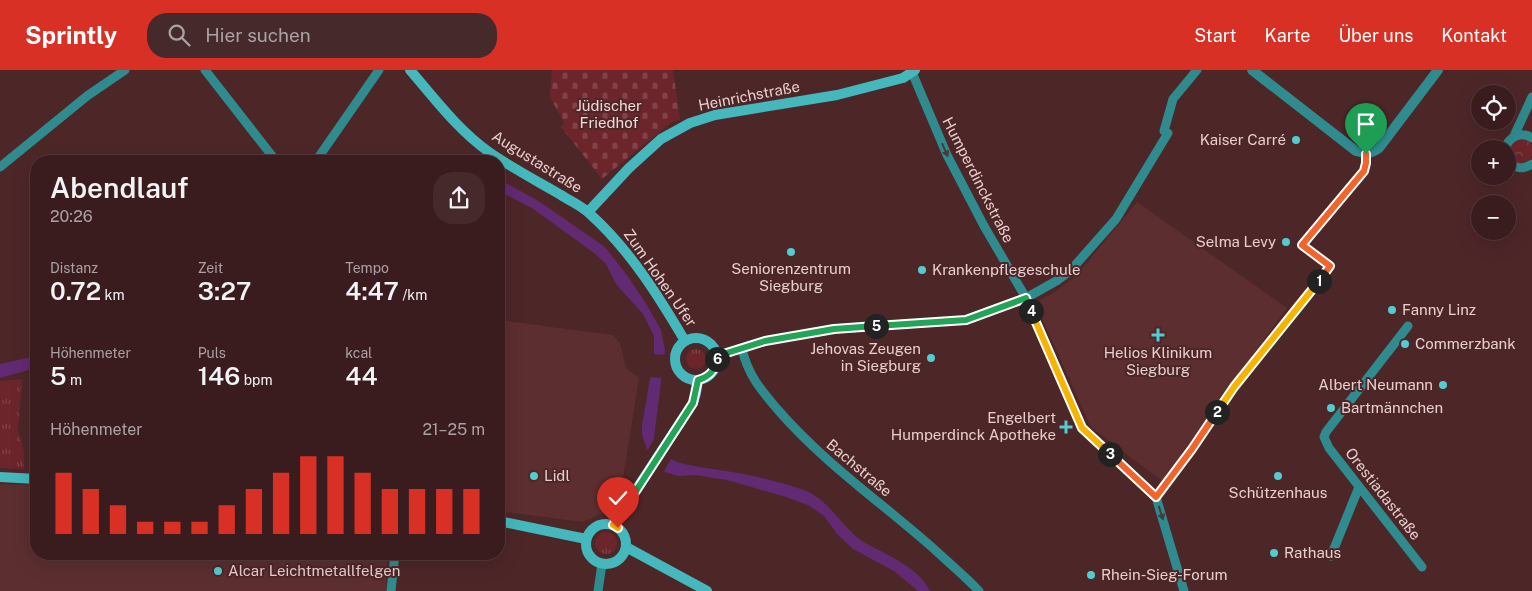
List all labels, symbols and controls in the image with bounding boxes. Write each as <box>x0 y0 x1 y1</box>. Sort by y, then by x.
search box <box>147 13 497 58</box>
text: Sprintly <box>25 21 117 49</box>
icon: search <box>165 21 193 49</box>
text: Hier suchen <box>205 24 311 46</box>
text: Start <box>1194 25 1237 46</box>
text: Karte <box>1265 25 1310 46</box>
text: Über uns <box>1338 25 1413 46</box>
text: Kontakt <box>1441 25 1507 46</box>
street label: Heinrichstraße <box>697 77 801 114</box>
map controls <box>1471 85 1516 240</box>
button: locate <box>1471 85 1516 130</box>
park label: Jüdischer Friedhof <box>576 97 642 131</box>
pin <box>1345 103 1387 154</box>
icon: arrive <box>1352 110 1380 138</box>
street label: Humperdinckstraße <box>939 114 1018 245</box>
street label: Augustastraße <box>489 127 585 196</box>
place label: Kaiser Carré <box>1200 131 1286 148</box>
marker: Kaiser Carré <box>1290 134 1302 146</box>
button: + <box>1471 140 1516 185</box>
one-way arrow <box>941 143 949 157</box>
text: Abendlauf <box>50 171 188 204</box>
button: share <box>433 172 485 224</box>
button: − <box>1471 195 1516 240</box>
text: 20:26 <box>50 207 93 226</box>
street label: Zum Hohen Ufer <box>620 226 700 330</box>
place label: Selma Levy <box>1196 233 1276 250</box>
marker: Selma Levy <box>1280 236 1292 248</box>
marker: Seniorenzentrum Siegburg <box>785 246 797 258</box>
text: Distanz <box>50 260 98 276</box>
text: Zeit <box>198 260 223 276</box>
text: Tempo <box>345 260 389 276</box>
place label: Seniorenzentrum Siegburg <box>731 260 851 294</box>
place label: Krankenpflegeschule <box>932 261 1080 278</box>
marker: Krankenpflegeschule <box>916 264 928 276</box>
pin: 1 <box>1306 268 1332 294</box>
text: 1 <box>1317 273 1323 289</box>
text: 0.72 <box>50 276 101 306</box>
text: 3:27 <box>198 276 251 306</box>
text: 4:47 <box>345 276 399 306</box>
text: km <box>101 287 125 303</box>
text: /km <box>399 287 427 303</box>
pin: 4 <box>1018 298 1044 324</box>
place label: Fanny Linz <box>1402 301 1476 318</box>
text: 4 <box>1027 303 1036 319</box>
marker: Fanny Linz <box>1386 304 1398 316</box>
pin: 5 <box>864 314 888 338</box>
text: 5 <box>872 318 881 334</box>
marker: Helios Klinikum Siegburg <box>1151 328 1165 342</box>
place label: Commerzbank <box>1415 335 1516 352</box>
marker: Commerzbank <box>1399 338 1411 350</box>
place label: Jehovas Zeugen in Siegburg <box>810 340 921 374</box>
place label: Helios Klinikum Siegburg <box>1104 344 1212 378</box>
text: Höhenmeter <box>50 345 131 361</box>
text: Puls <box>198 345 226 361</box>
text: kcal <box>345 345 372 361</box>
pin: 6 <box>704 346 730 372</box>
text: 6 <box>713 351 722 367</box>
marker: Jehovas Zeugen in Siegburg <box>925 352 937 364</box>
text: 5 <box>50 361 66 391</box>
text: 146 <box>198 361 240 391</box>
text: 44 <box>345 361 378 391</box>
text: m <box>66 372 82 388</box>
text: bpm <box>240 372 273 388</box>
place label: Albert Neumann <box>1318 376 1433 393</box>
marker: Albert Neumann <box>1437 379 1449 391</box>
place label: Bartmännchen <box>1341 399 1443 416</box>
pin: 2 <box>1204 400 1230 424</box>
marker: Bartmännchen <box>1325 402 1337 414</box>
text: 2 <box>1213 404 1222 420</box>
place label: Engelbert Humperdinck Apotheke <box>891 409 1056 443</box>
text: Höhenmeter <box>50 420 143 439</box>
text: 21–25 m <box>423 420 485 439</box>
marker: Engelbert Humperdinck Apotheke <box>1060 421 1072 433</box>
street label: Bachstraße <box>823 436 895 500</box>
pin: 3 <box>1098 442 1122 466</box>
street label: Orestiadastraße <box>1342 444 1425 543</box>
text: 3 <box>1106 446 1115 462</box>
place label: Lidl <box>544 467 570 484</box>
marker: Lidl <box>528 470 540 482</box>
marker: Schützenhaus <box>1272 470 1284 482</box>
pin <box>597 477 639 528</box>
icon: check <box>604 484 632 512</box>
place label: Schützenhaus <box>1229 484 1327 501</box>
one-way arrow <box>1157 506 1165 521</box>
place label: Rathaus <box>1284 544 1341 561</box>
marker: Rathaus <box>1268 547 1280 559</box>
place label: Alcar Leichtmetallfelgen <box>228 562 401 579</box>
marker: Alcar Leichtmetallfelgen <box>212 565 224 577</box>
place label: Rhein-Sieg-Forum <box>1101 566 1227 583</box>
marker: Rhein-Sieg-Forum <box>1085 569 1097 581</box>

